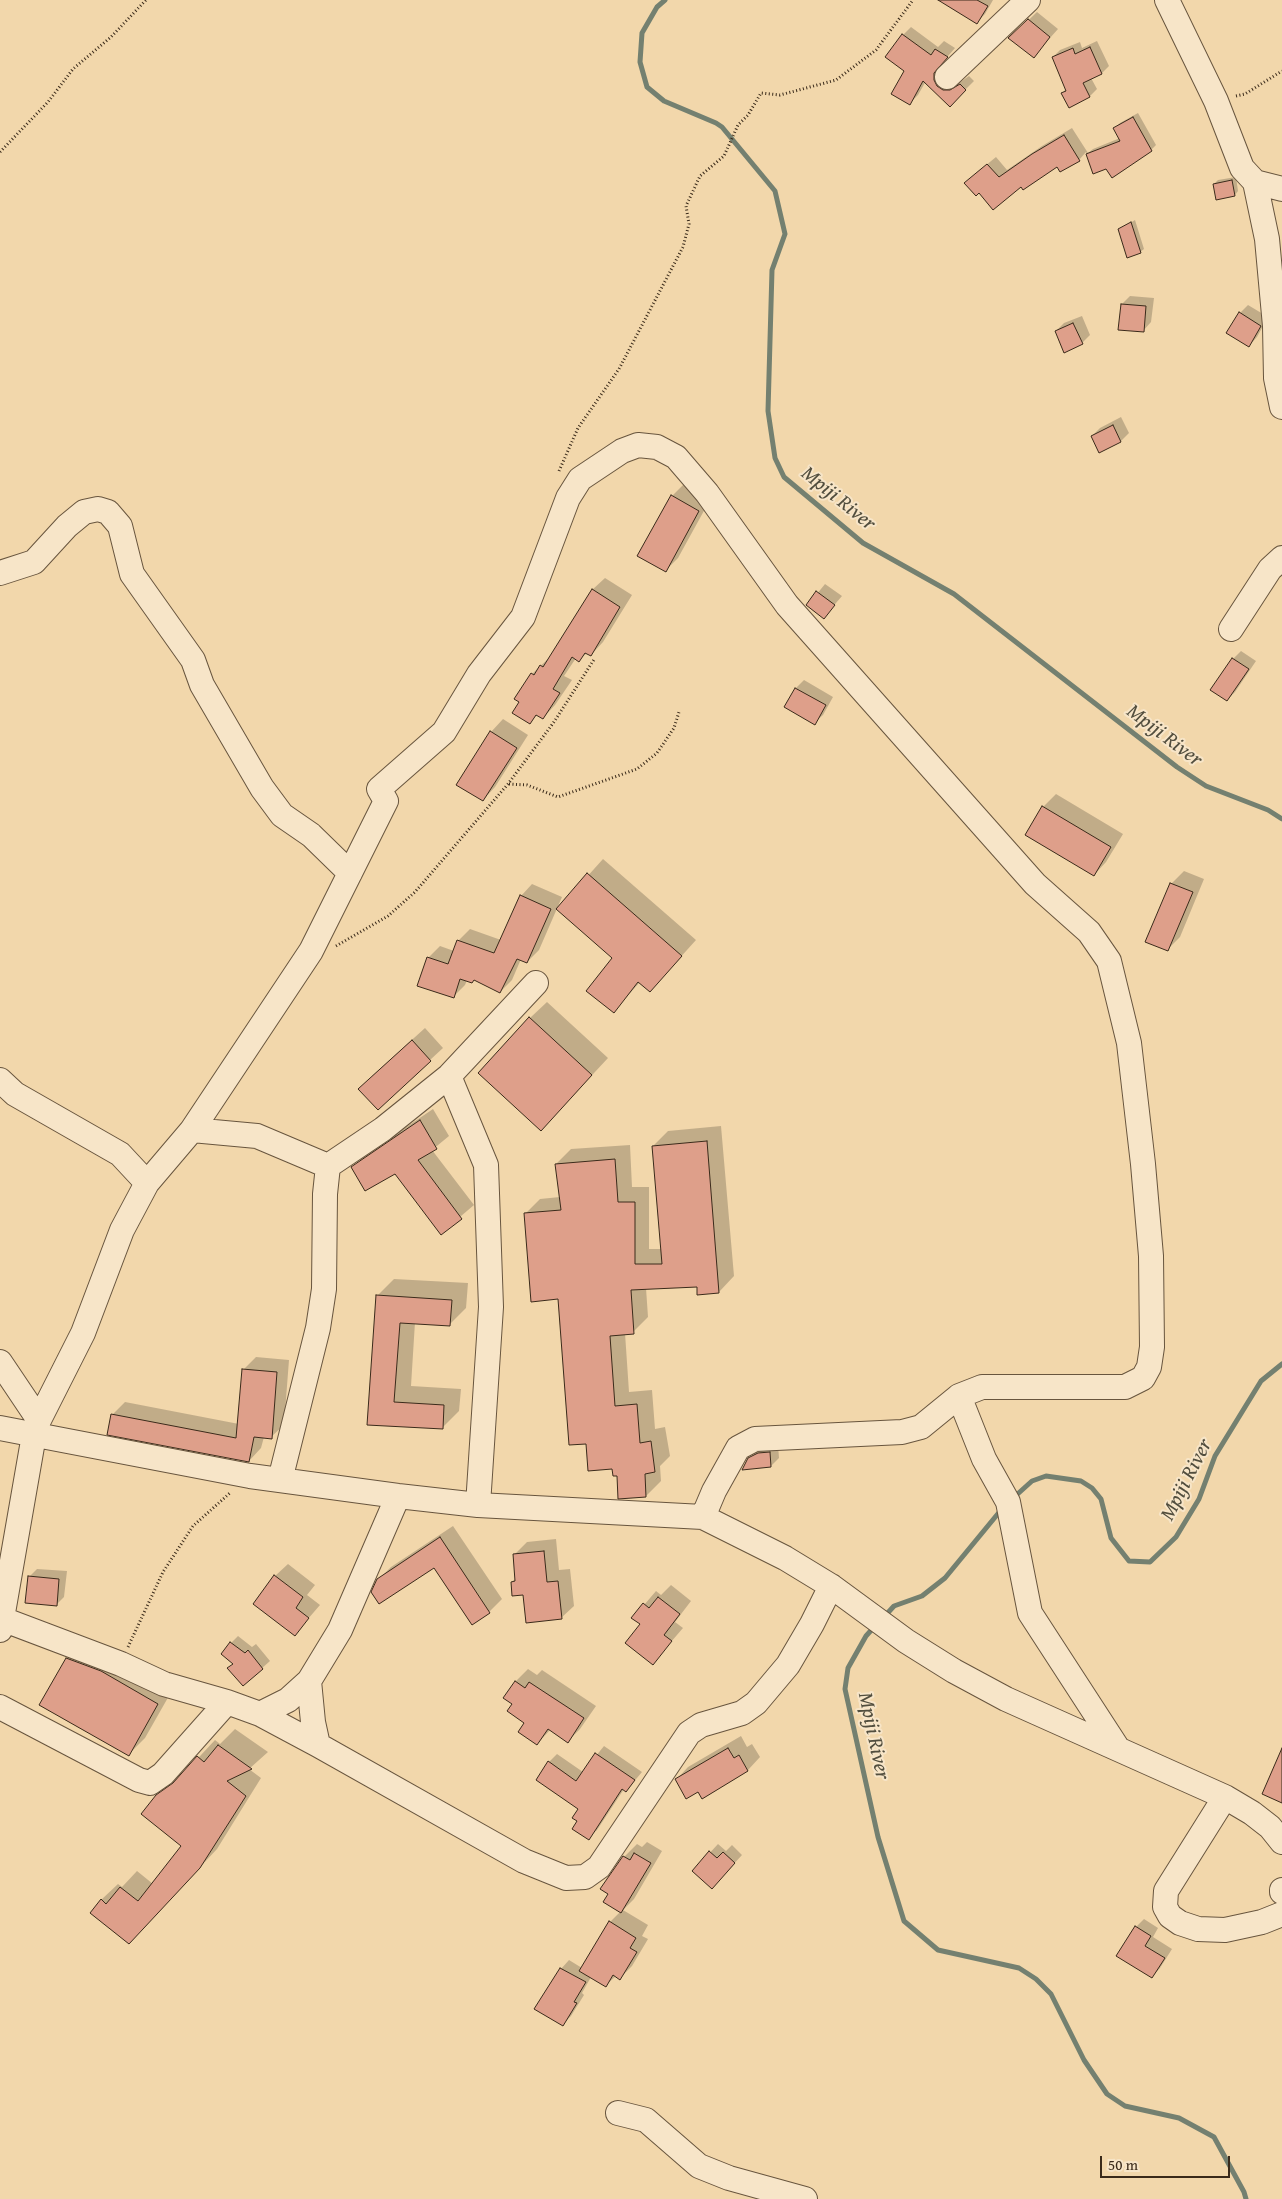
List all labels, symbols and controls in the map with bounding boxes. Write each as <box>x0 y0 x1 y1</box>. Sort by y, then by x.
water label: Mpiji River <box>796 461 880 537</box>
water label: Mpiji River <box>1121 699 1207 773</box>
water label: Mpiji River <box>1156 1435 1218 1525</box>
water label: Mpiji River <box>851 1690 895 1782</box>
scale bar <box>1102 2146 1232 2178</box>
text: 50 m <box>1108 2154 1138 2175</box>

